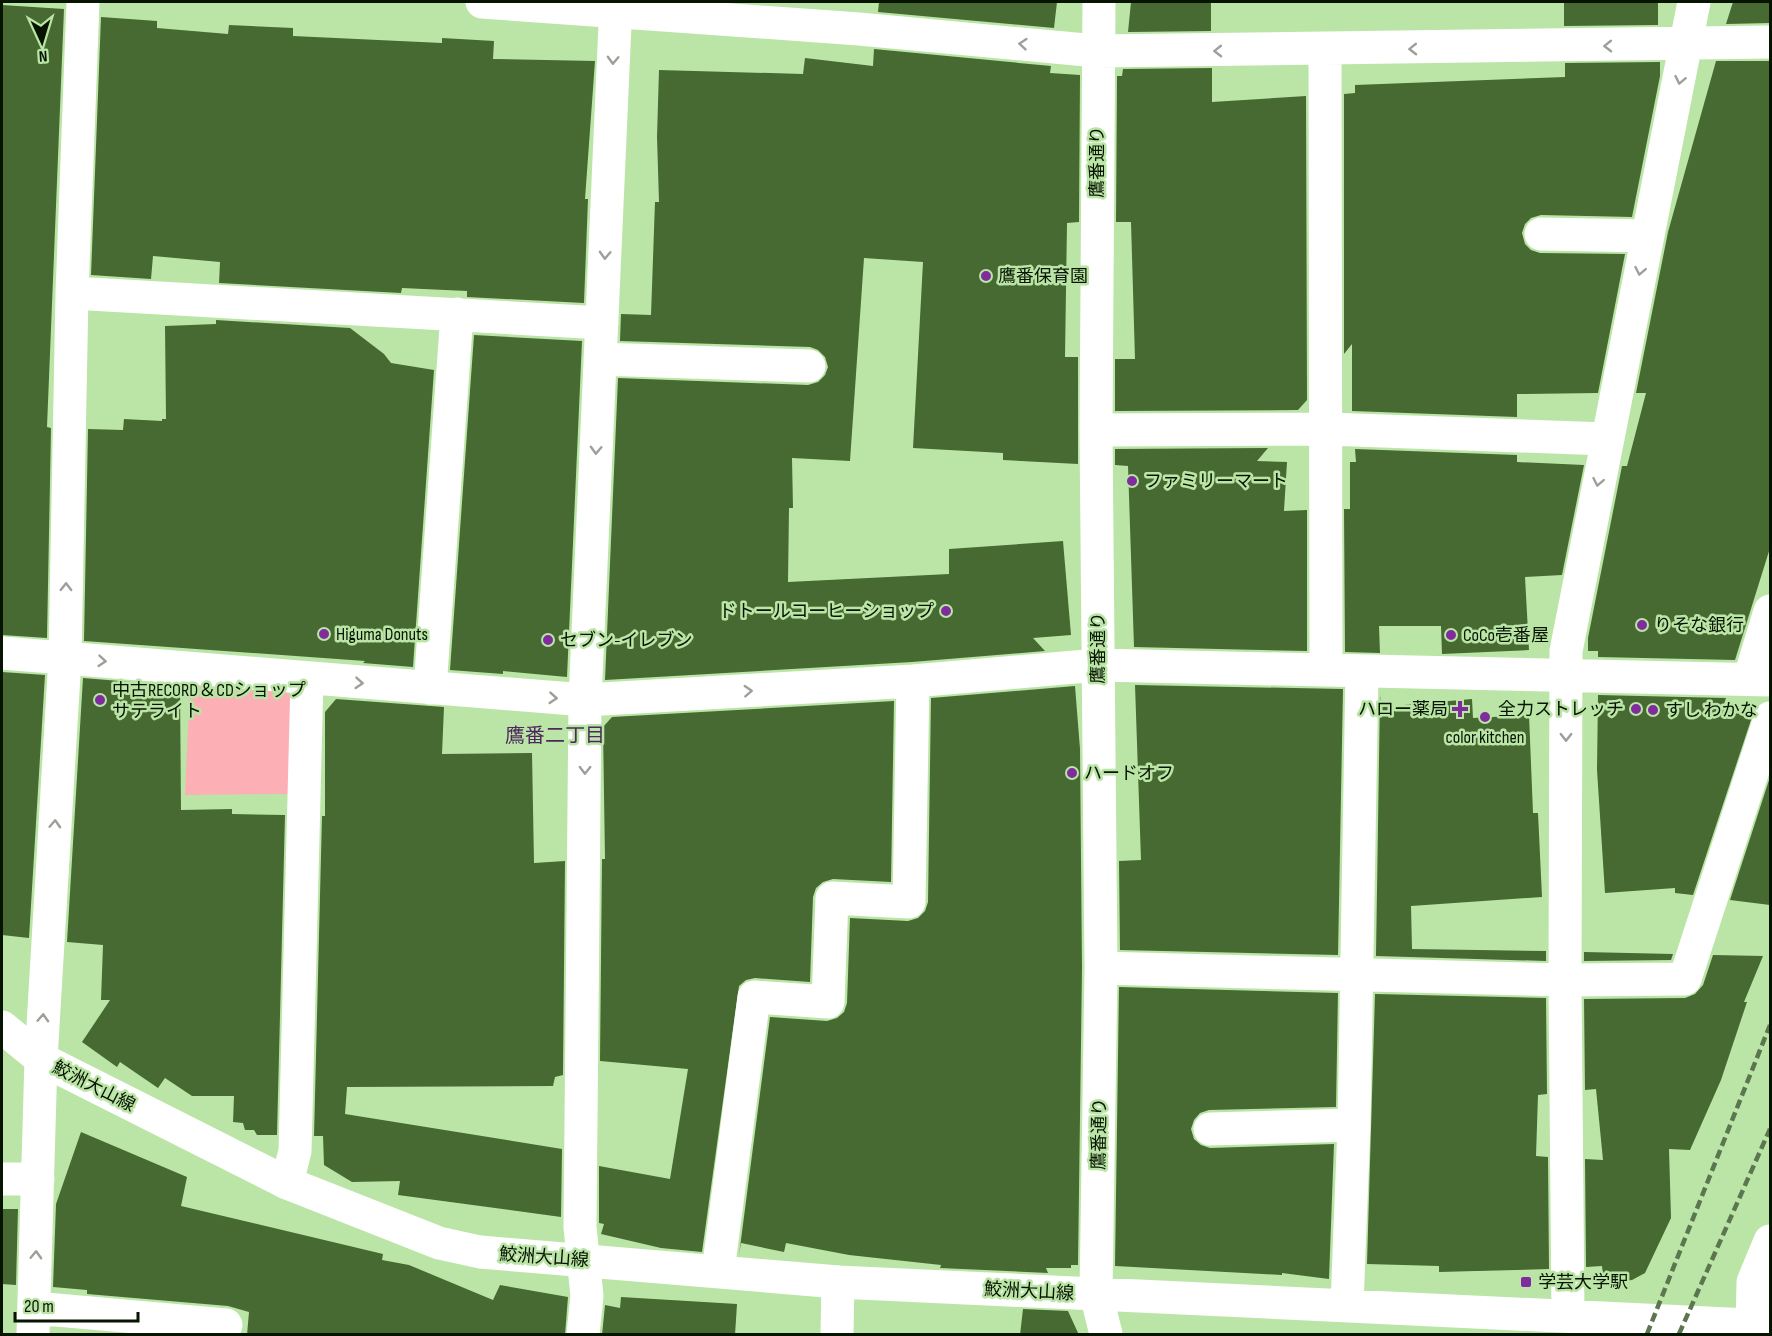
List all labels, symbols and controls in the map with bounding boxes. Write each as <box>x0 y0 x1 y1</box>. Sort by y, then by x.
north arrow <box>12 12 72 72</box>
one-way arrow <box>1019 38 1028 51</box>
one-way arrow <box>1603 40 1612 52</box>
one-way arrow <box>1408 42 1417 55</box>
one-way arrow <box>1213 44 1222 57</box>
text: N <box>38 46 48 65</box>
one-way arrow <box>607 55 620 64</box>
one-way arrow <box>1674 74 1687 84</box>
street label: 鷹番通り <box>1087 126 1108 198</box>
one-way arrow <box>599 250 611 259</box>
one-way arrow <box>1635 265 1648 275</box>
place label: 鷹番保育園 <box>998 266 1088 287</box>
marker: 鷹番保育園 <box>979 269 993 283</box>
one-way arrow <box>590 445 603 454</box>
place label: ファミリーマート <box>1144 471 1288 492</box>
marker: ファミリーマート <box>1125 474 1139 488</box>
one-way arrow <box>1592 477 1605 487</box>
one-way arrow <box>60 582 72 591</box>
place label: ドトールコーヒーショップ <box>719 601 934 622</box>
marker: ドトールコーヒーショップ <box>939 604 953 618</box>
street label: 鷹番通り <box>1088 612 1109 684</box>
place label: りそな銀行 <box>1654 615 1744 636</box>
marker: りそな銀行 <box>1635 618 1649 632</box>
place label: Higuma Donuts <box>336 624 428 645</box>
place label: CoCo壱番屋 <box>1463 625 1549 646</box>
marker: Higuma Donuts <box>317 627 331 641</box>
marker: CoCo壱番屋 <box>1444 628 1458 642</box>
place label: セブン-イレブン <box>560 630 693 651</box>
marker: セブン-イレブン <box>541 633 555 647</box>
one-way arrow <box>97 654 106 667</box>
one-way arrow <box>354 676 363 689</box>
place label: 中古RECORD＆CDショップ サテライト <box>112 680 306 722</box>
one-way arrow <box>743 684 752 697</box>
one-way arrow <box>549 691 558 704</box>
marker: 中古RECORD＆CDショップ サテライト <box>93 693 107 707</box>
place label: ハロー薬局 <box>1358 699 1448 720</box>
place label: 全力ストレッチ <box>1498 699 1624 720</box>
place label: すし わかな <box>1665 700 1758 721</box>
marker: ハロー薬局 <box>1453 702 1467 716</box>
marker: 全力ストレッチ <box>1629 702 1643 716</box>
marker: すし わかな <box>1646 703 1660 717</box>
marker: color kitchen <box>1478 710 1492 724</box>
district label: 鷹番二丁目 <box>505 724 605 748</box>
place label: color kitchen <box>1446 727 1524 748</box>
one-way arrow <box>1560 733 1572 742</box>
place label: ハードオフ <box>1084 763 1174 784</box>
one-way arrow <box>578 766 591 775</box>
marker: ハードオフ <box>1065 766 1079 780</box>
one-way arrow <box>48 819 61 828</box>
one-way arrow <box>36 1014 49 1023</box>
street label: 鮫洲大山線 <box>49 1057 139 1116</box>
street label: 鷹番通り <box>1088 1098 1111 1170</box>
street label: 鮫洲大山線 <box>498 1244 590 1271</box>
one-way arrow <box>29 1251 42 1260</box>
place label: 学芸大学駅 <box>1538 1272 1628 1293</box>
marker: 学芸大学駅 <box>1519 1275 1533 1289</box>
street label: 鮫洲大山線 <box>983 1279 1074 1304</box>
scale bar <box>15 1285 138 1323</box>
text: 20 m <box>24 1296 54 1317</box>

